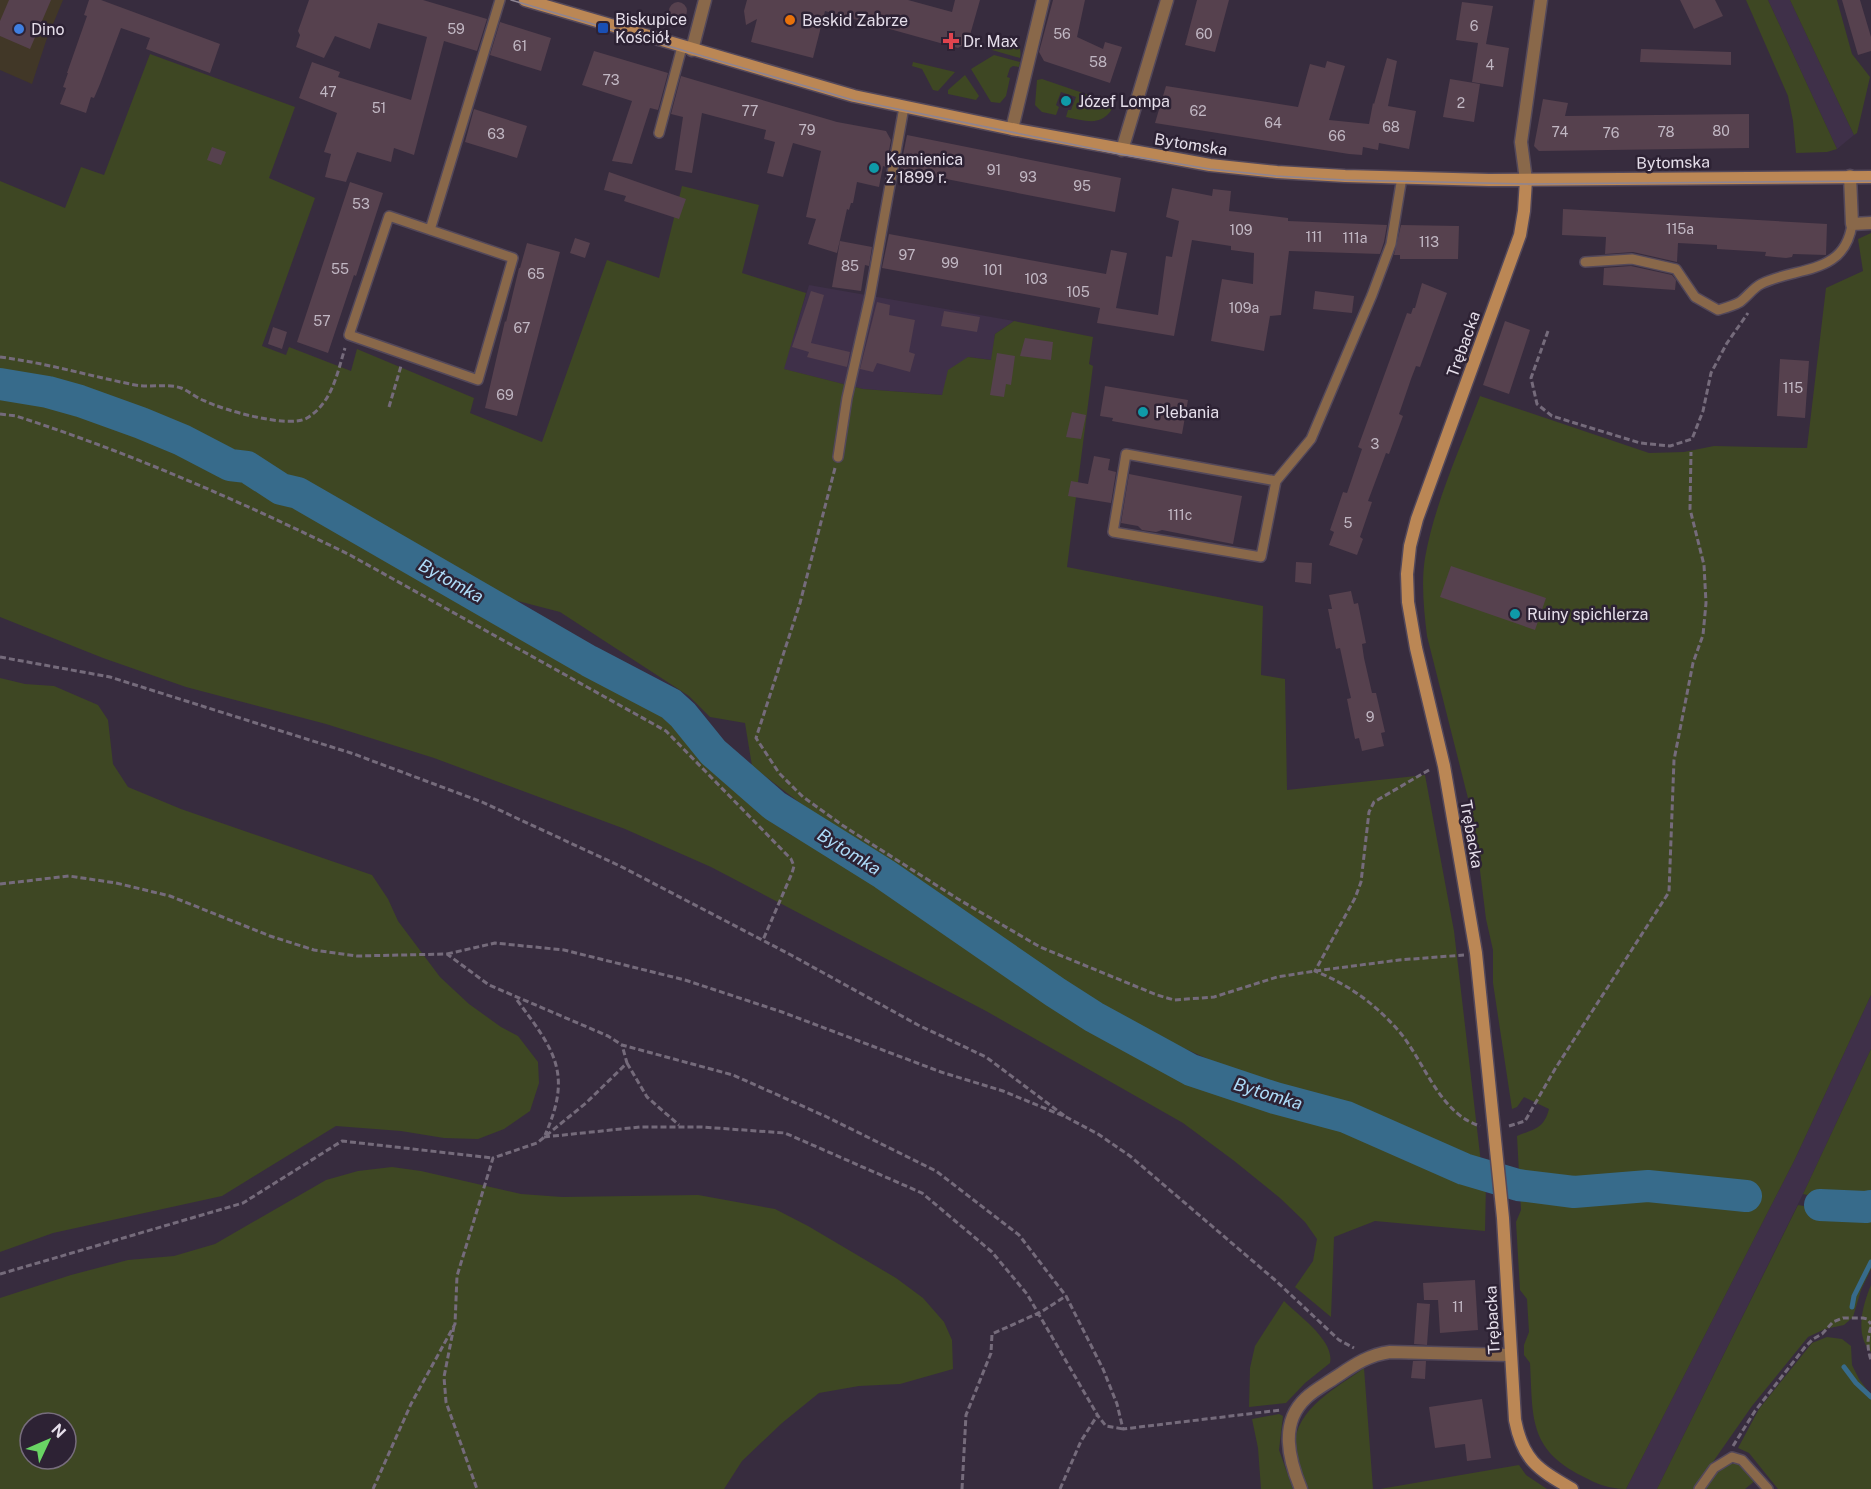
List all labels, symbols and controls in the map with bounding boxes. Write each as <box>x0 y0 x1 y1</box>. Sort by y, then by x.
place label: Biskupice Kościół <box>615 10 687 47</box>
place label: Beskid Zabrze <box>802 11 908 30</box>
marker: Beskid Zabrze <box>783 13 797 27</box>
house number: 6 <box>1470 18 1479 34</box>
place label: Dino <box>31 20 64 39</box>
house number: 59 <box>447 21 465 37</box>
marker: Biskupice Kościół <box>596 21 610 35</box>
marker: Dino <box>12 22 26 36</box>
house number: 56 <box>1053 26 1071 42</box>
house number: 60 <box>1195 26 1213 42</box>
place label: Dr. Max <box>963 32 1018 51</box>
marker: Dr. Max <box>944 34 958 48</box>
house number: 61 <box>513 38 527 54</box>
house number: 58 <box>1089 54 1107 70</box>
house number: 4 <box>1486 57 1495 73</box>
house number: 73 <box>603 72 620 88</box>
house number: 47 <box>319 84 337 100</box>
place label: Józef Lompa <box>1078 92 1170 111</box>
marker: Józef Lompa <box>1059 94 1073 108</box>
house number: 2 <box>1457 95 1465 111</box>
house number: 51 <box>372 100 386 116</box>
house number: 77 <box>742 103 759 119</box>
house number: 62 <box>1189 103 1207 119</box>
house number: 64 <box>1264 115 1282 131</box>
house number: 68 <box>1382 119 1400 135</box>
house number: 79 <box>799 122 816 138</box>
house number: 80 <box>1712 123 1730 139</box>
house number: 74 <box>1552 124 1569 140</box>
house number: 78 <box>1657 124 1675 140</box>
house number: 76 <box>1603 125 1620 141</box>
house number: 63 <box>487 126 505 142</box>
house number: 66 <box>1328 128 1346 144</box>
street label: Bytomska <box>1153 129 1229 160</box>
place label: Kamienica z 1899 r. <box>886 150 963 187</box>
street label: Bytomska <box>1636 152 1710 173</box>
marker: Kamienica z 1899 r. <box>867 161 881 175</box>
house number: 91 <box>987 162 1001 178</box>
house number: 93 <box>1019 169 1037 185</box>
house number: 95 <box>1073 178 1091 194</box>
house number: 53 <box>352 196 370 212</box>
house number: 115a <box>1666 221 1694 237</box>
house number: 109 <box>1230 222 1253 238</box>
house number: 111 <box>1305 229 1323 245</box>
house number: 111a <box>1343 230 1367 246</box>
house number: 113 <box>1419 234 1439 250</box>
house number: 97 <box>899 247 915 263</box>
house number: 99 <box>941 255 959 271</box>
house number: 85 <box>841 258 859 274</box>
house number: 55 <box>331 261 349 277</box>
house number: 101 <box>983 262 1003 278</box>
house number: 65 <box>527 266 545 282</box>
house number: 103 <box>1025 271 1048 287</box>
house number: 105 <box>1066 284 1090 300</box>
house number: 109a <box>1229 300 1259 316</box>
street label: Trębacka <box>1443 309 1484 380</box>
house number: 57 <box>313 313 331 329</box>
house number: 67 <box>514 320 530 336</box>
house number: 115 <box>1783 380 1803 396</box>
house number: 69 <box>496 387 514 403</box>
place label: Plebania <box>1155 403 1219 422</box>
marker: Plebania <box>1136 405 1150 419</box>
house number: 3 <box>1371 436 1380 452</box>
house number: 111c <box>1168 507 1192 523</box>
house number: 5 <box>1344 515 1353 531</box>
water label: Bytomka <box>415 554 487 607</box>
place label: Ruiny spichlerza <box>1527 605 1648 624</box>
marker: Ruiny spichlerza <box>1508 607 1522 621</box>
house number: 9 <box>1366 709 1375 725</box>
street label: Trębacka <box>1456 799 1487 870</box>
water label: Bytomka <box>814 824 885 879</box>
water label: Bytomka <box>1231 1073 1305 1114</box>
street label: Trębacka <box>1481 1285 1504 1355</box>
house number: 11 <box>1452 1299 1464 1315</box>
north arrow <box>18 1411 78 1471</box>
text: N <box>47 1420 70 1442</box>

